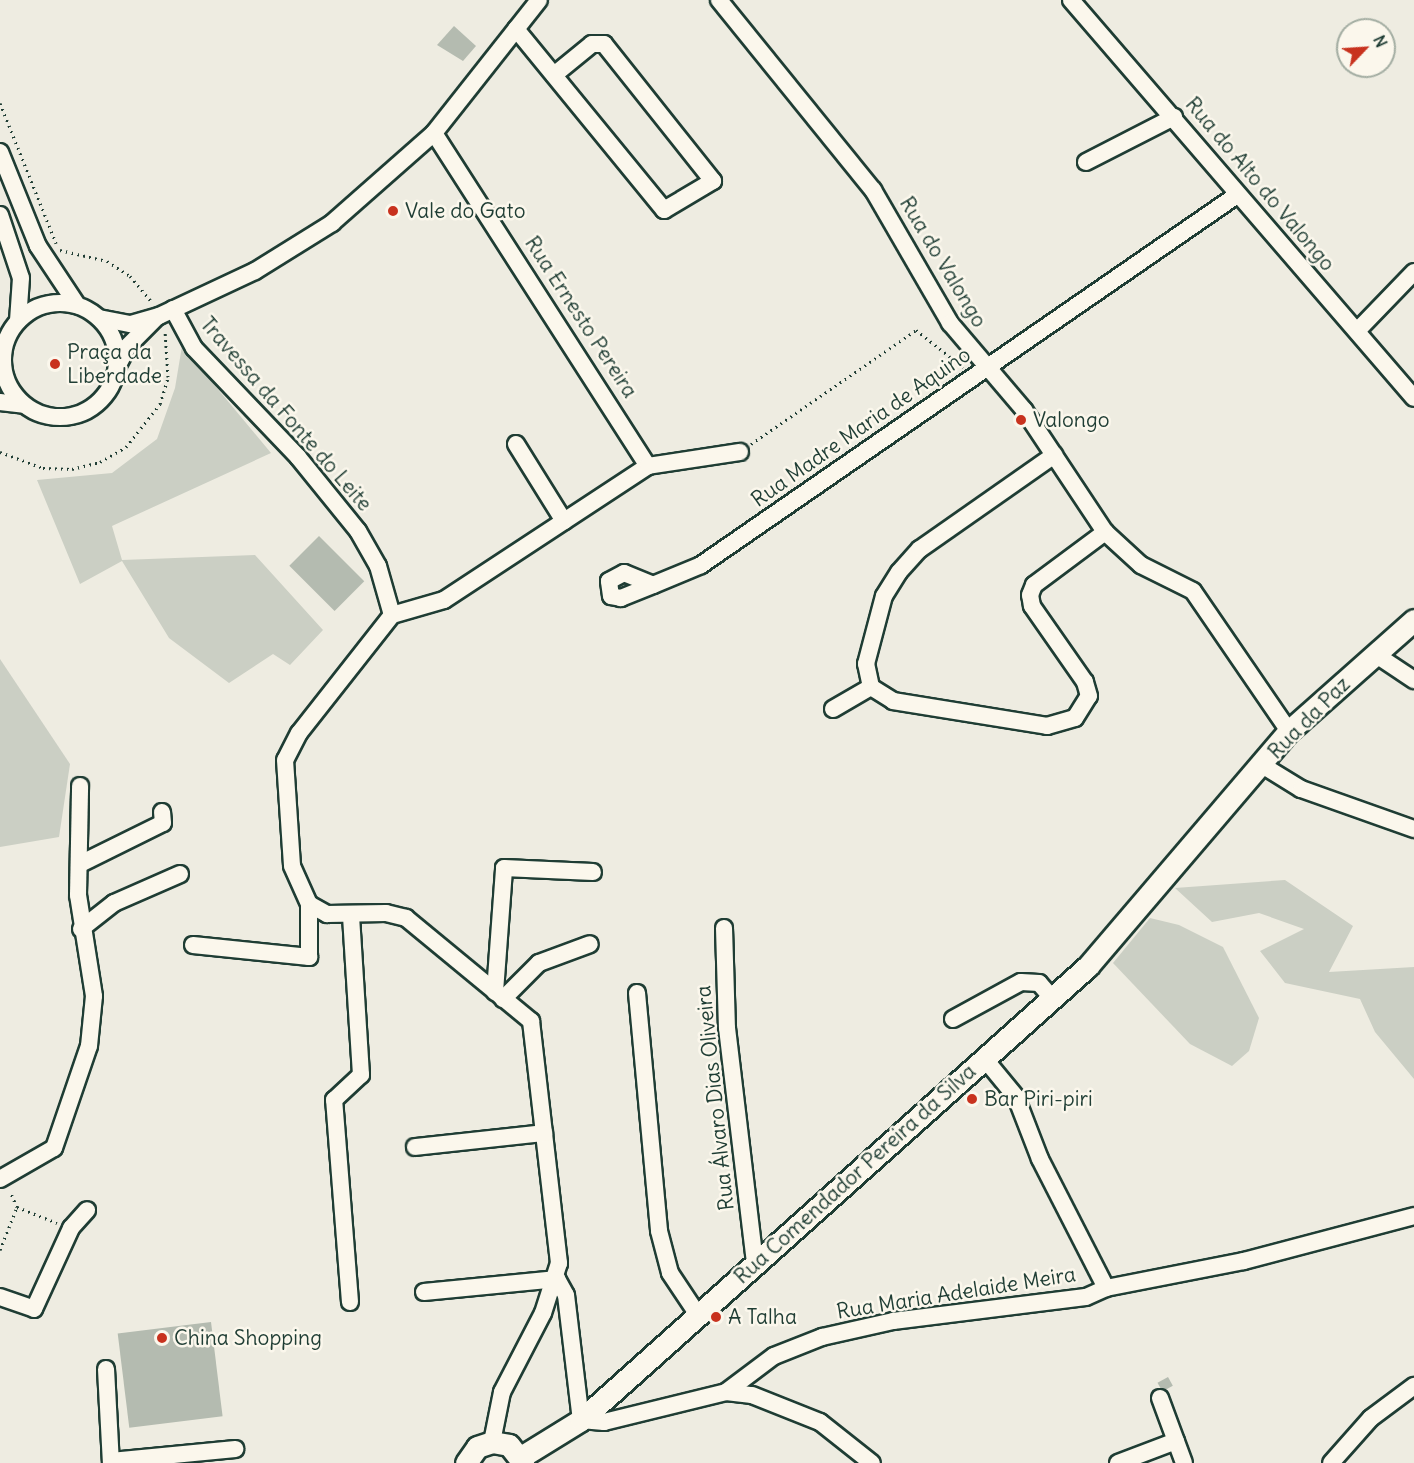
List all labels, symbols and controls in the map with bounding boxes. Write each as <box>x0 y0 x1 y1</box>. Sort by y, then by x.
north arrow <box>1336 18 1396 78</box>
text: N <box>1369 32 1392 50</box>
street label: Rua do Alto do Valongo <box>1180 92 1340 276</box>
street label: Rua do Valongo <box>894 192 992 332</box>
place label: Vale do Gato <box>405 198 525 224</box>
marker: Vale do Gato <box>386 204 400 218</box>
street label: Rua Ernesto Pereira <box>519 231 643 403</box>
street label: Travessa da Fonte do Leite <box>195 312 377 516</box>
place label: Praça da Liberdade <box>67 339 162 389</box>
street label: Rua Madre Maria de Aquino <box>747 342 975 512</box>
marker: Praça da Liberdade <box>48 357 62 371</box>
place label: Valongo <box>1033 407 1109 433</box>
marker: Valongo <box>1014 413 1028 427</box>
street label: Rua da Paz <box>1263 672 1355 764</box>
street label: Rua Álvaro Dias Oliveira <box>691 984 739 1212</box>
street label: Rua Comendador Pereira da Silva <box>729 1059 981 1289</box>
place label: Bar Piri-piri <box>984 1086 1093 1112</box>
marker: Bar Piri-piri <box>965 1092 979 1106</box>
street label: Rua Maria Adelaide Meira <box>835 1262 1077 1324</box>
place label: A Talha <box>728 1304 797 1330</box>
marker: A Talha <box>709 1310 723 1324</box>
place label: China Shopping <box>174 1325 322 1351</box>
marker: China Shopping <box>155 1331 169 1345</box>

